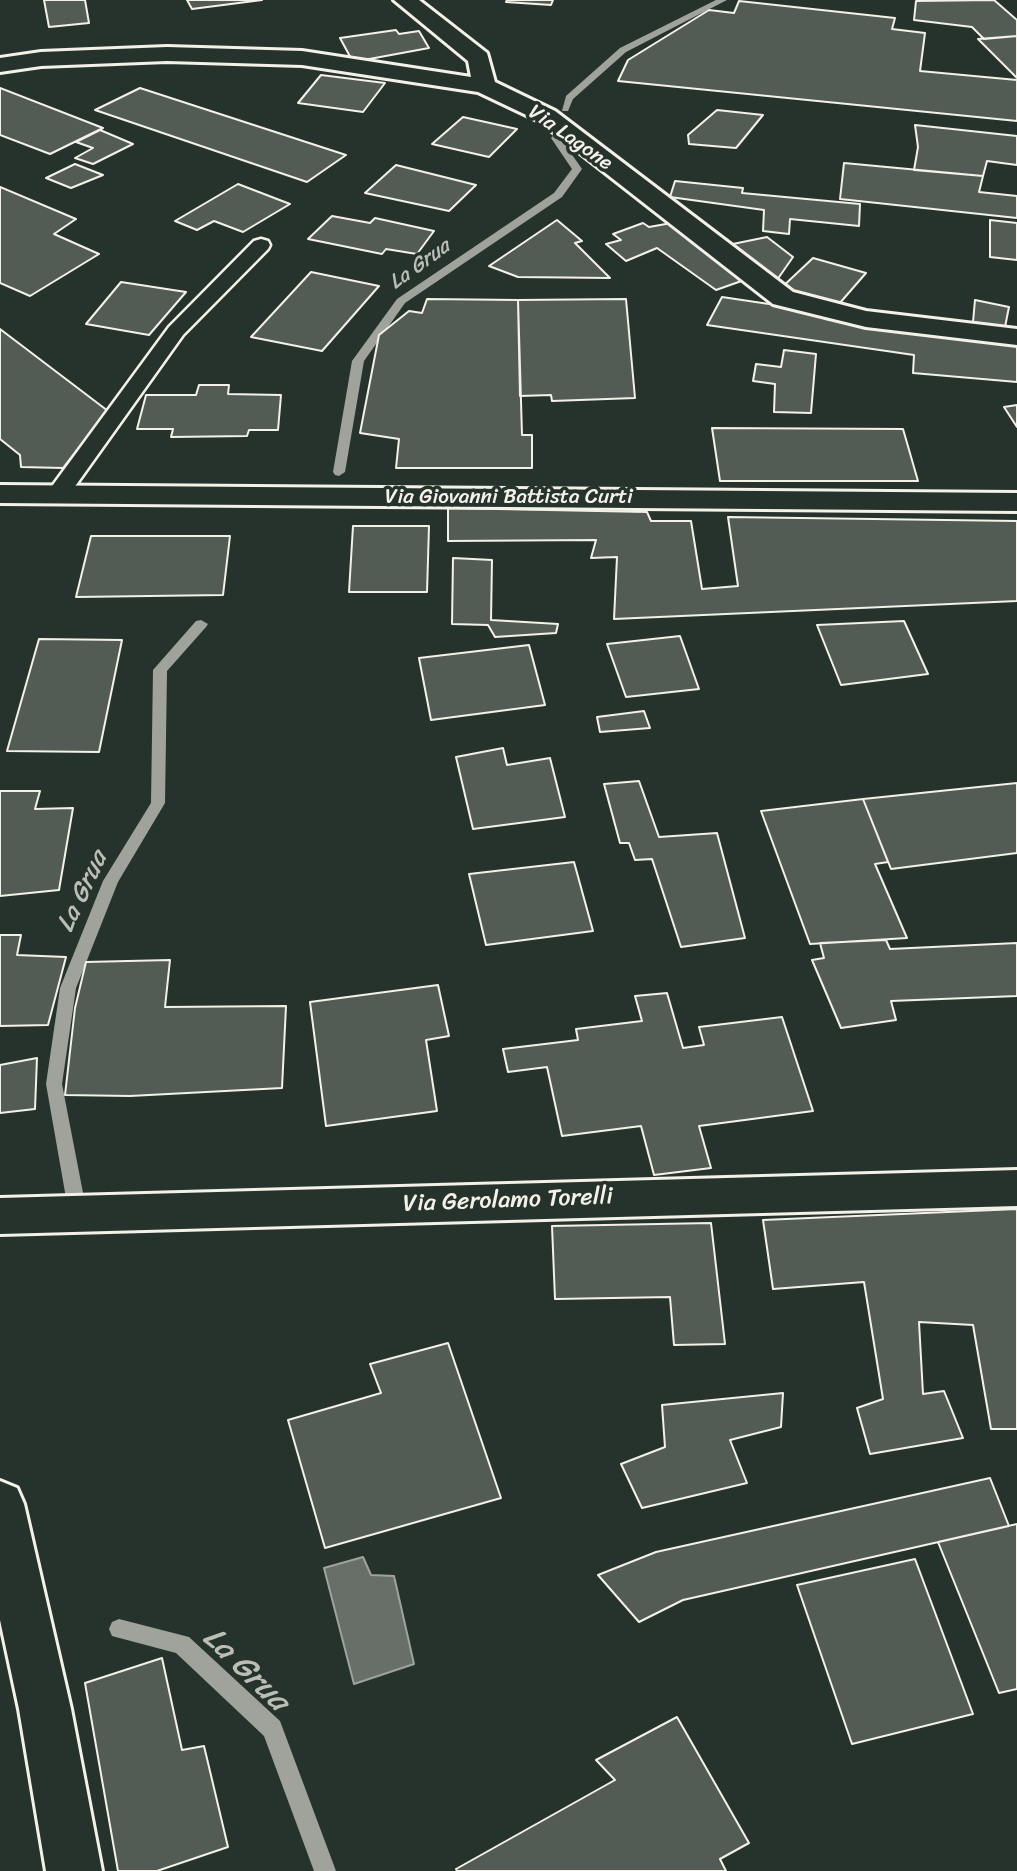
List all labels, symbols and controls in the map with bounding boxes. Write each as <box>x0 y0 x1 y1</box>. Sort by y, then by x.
street label: Via Lagone <box>523 100 617 176</box>
water label: La Grua <box>385 234 455 296</box>
street label: Via Giovanni Battista Curti <box>385 485 633 511</box>
water label: La Grua <box>51 847 115 937</box>
street label: Via Gerolamo Torelli <box>403 1183 613 1219</box>
water label: La Grua <box>194 1620 296 1720</box>

